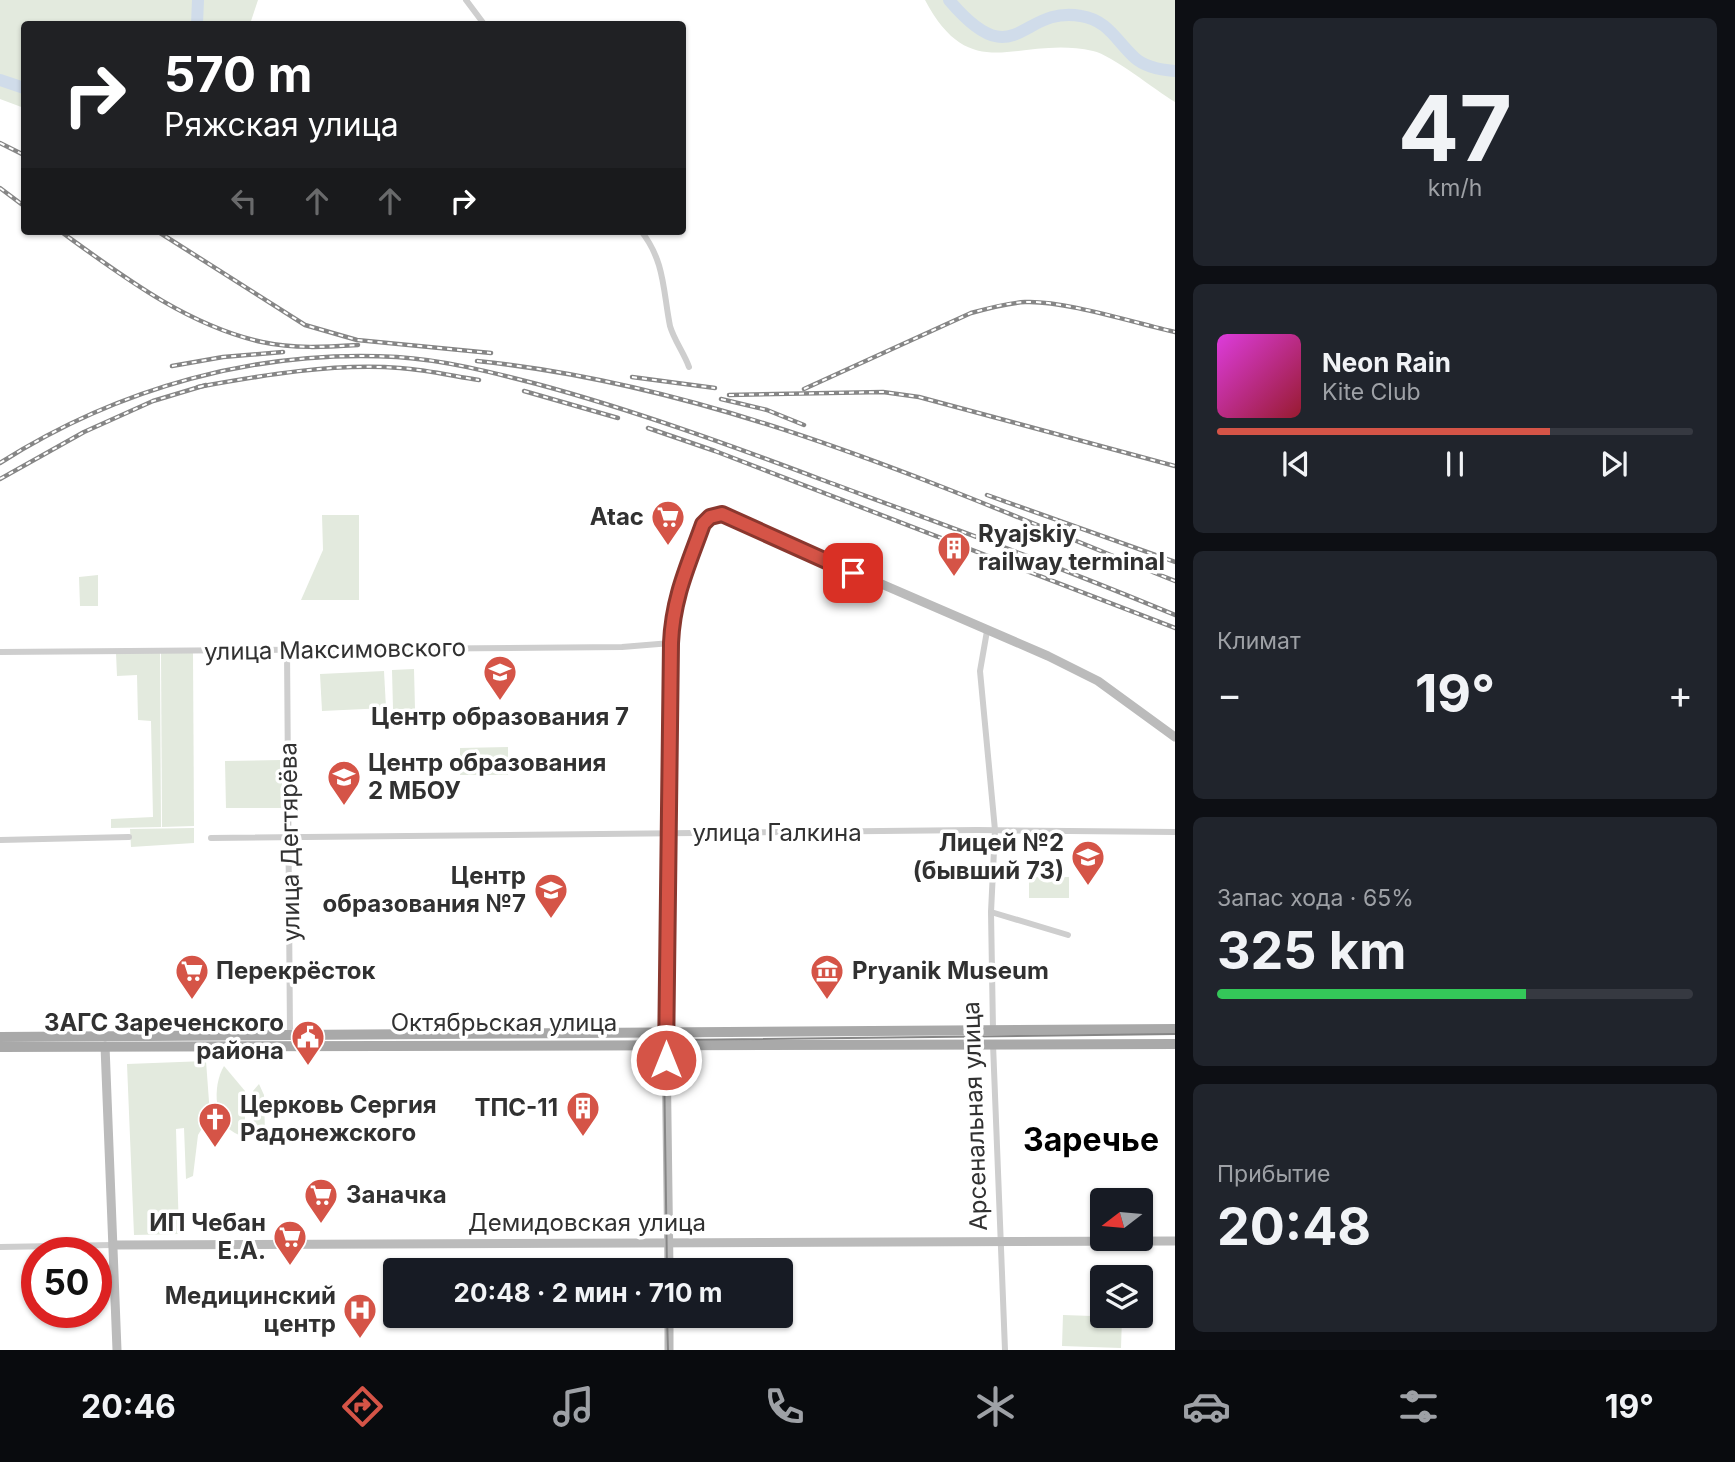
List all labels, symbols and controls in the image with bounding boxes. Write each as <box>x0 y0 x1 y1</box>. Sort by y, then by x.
text: 570 m <box>164 45 312 104</box>
icon: right <box>49 49 140 140</box>
text: 47 <box>1398 73 1512 183</box>
text: Ряжская улица <box>164 105 399 144</box>
text: km/h <box>1428 174 1482 202</box>
icon: left <box>225 182 263 220</box>
icon: ahead <box>298 182 336 220</box>
icon: ahead <box>371 182 409 220</box>
icon: right <box>444 182 482 220</box>
text: Neon Rain <box>1322 347 1451 378</box>
text: Kite Club <box>1322 378 1421 406</box>
icon: previous <box>1277 445 1315 483</box>
icon: pause <box>1436 445 1474 483</box>
icon: next <box>1595 445 1633 483</box>
supermarket icon: Atac <box>649 498 687 547</box>
place label: Atac <box>590 502 644 531</box>
place label: Ryajskiy railway terminal <box>978 519 1165 576</box>
building icon: Ryajskiy railway terminal <box>935 529 973 578</box>
pin <box>823 543 883 603</box>
icon: arrive <box>834 554 872 592</box>
text: Климат <box>1217 627 1301 655</box>
street label: улица Максимовского <box>204 633 466 666</box>
school or university icon: Центр образования 7 <box>481 653 519 702</box>
text: 19° <box>1415 662 1495 725</box>
text: − <box>1217 671 1242 717</box>
text: + <box>1668 671 1693 717</box>
place label: Центр образования 7 <box>371 702 629 731</box>
street label: улица Дегтярёва <box>273 742 306 942</box>
place label: Центр образования 2 МБОУ <box>368 748 606 805</box>
school or university icon: Центр образования 2 МБОУ <box>325 758 363 807</box>
street label: улица Галкина <box>692 818 862 847</box>
place label: Лицей №2 (бывший 73) <box>913 828 1064 885</box>
school or university icon: Лицей №2 (бывший 73) <box>1069 838 1107 887</box>
place label: Центр образования №7 <box>323 861 526 918</box>
school or university icon: Центр образования №7 <box>532 871 570 920</box>
text: Запас хода · 65% <box>1217 884 1414 912</box>
text: 325 km <box>1217 919 1407 982</box>
supermarket icon: Перекрёсток <box>173 952 211 1001</box>
museum icon: Pryanik Museum <box>808 952 846 1001</box>
place label: Перекрёсток <box>216 956 376 985</box>
place label: Pryanik Museum <box>852 956 1049 985</box>
street label: Арсенальная улица <box>956 1001 993 1231</box>
place label: ЗАГС Зареченского района <box>44 1008 284 1065</box>
street label: Октябрьская улица <box>391 1008 617 1037</box>
public building icon: ЗАГС Зареченского района <box>289 1018 327 1067</box>
position arrow <box>629 1023 703 1097</box>
building icon: ТПС-11 <box>564 1089 602 1138</box>
place label: Церковь Сергия Радонежского <box>240 1090 437 1147</box>
place label: ТПС-11 <box>474 1093 558 1122</box>
church icon: Церковь Сергия Радонежского <box>196 1100 234 1149</box>
district label: Заречье <box>1023 1120 1159 1159</box>
text: Прибытие <box>1217 1160 1330 1188</box>
supermarket icon: Заначка <box>302 1176 340 1225</box>
place label: Заначка <box>346 1180 447 1209</box>
north arrow <box>1090 1188 1153 1251</box>
map controls <box>1090 1188 1153 1328</box>
text: 20:48 <box>1217 1195 1371 1258</box>
place label: ИП Чебан Е.А. <box>149 1208 266 1265</box>
street label: Демидовская улица <box>468 1208 706 1237</box>
supermarket icon: ИП Чебан Е.А. <box>271 1218 309 1267</box>
speed limit sign: 50 <box>21 1237 112 1328</box>
button: layers <box>1090 1265 1153 1328</box>
text: 20:48 · 2 мин · 710 m <box>454 1277 722 1308</box>
place label: Медицинский центр <box>165 1281 336 1338</box>
hospital icon: Медицинский центр <box>341 1291 379 1340</box>
icon: directions <box>338 1382 387 1431</box>
icon: music <box>549 1382 598 1431</box>
icon: phone <box>760 1382 809 1431</box>
icon: climate <box>971 1382 1020 1431</box>
icon: car <box>1182 1382 1231 1431</box>
icon: filters <box>1394 1382 1443 1431</box>
text: 20:46 <box>81 1387 176 1426</box>
text: 19° <box>1605 1387 1654 1426</box>

